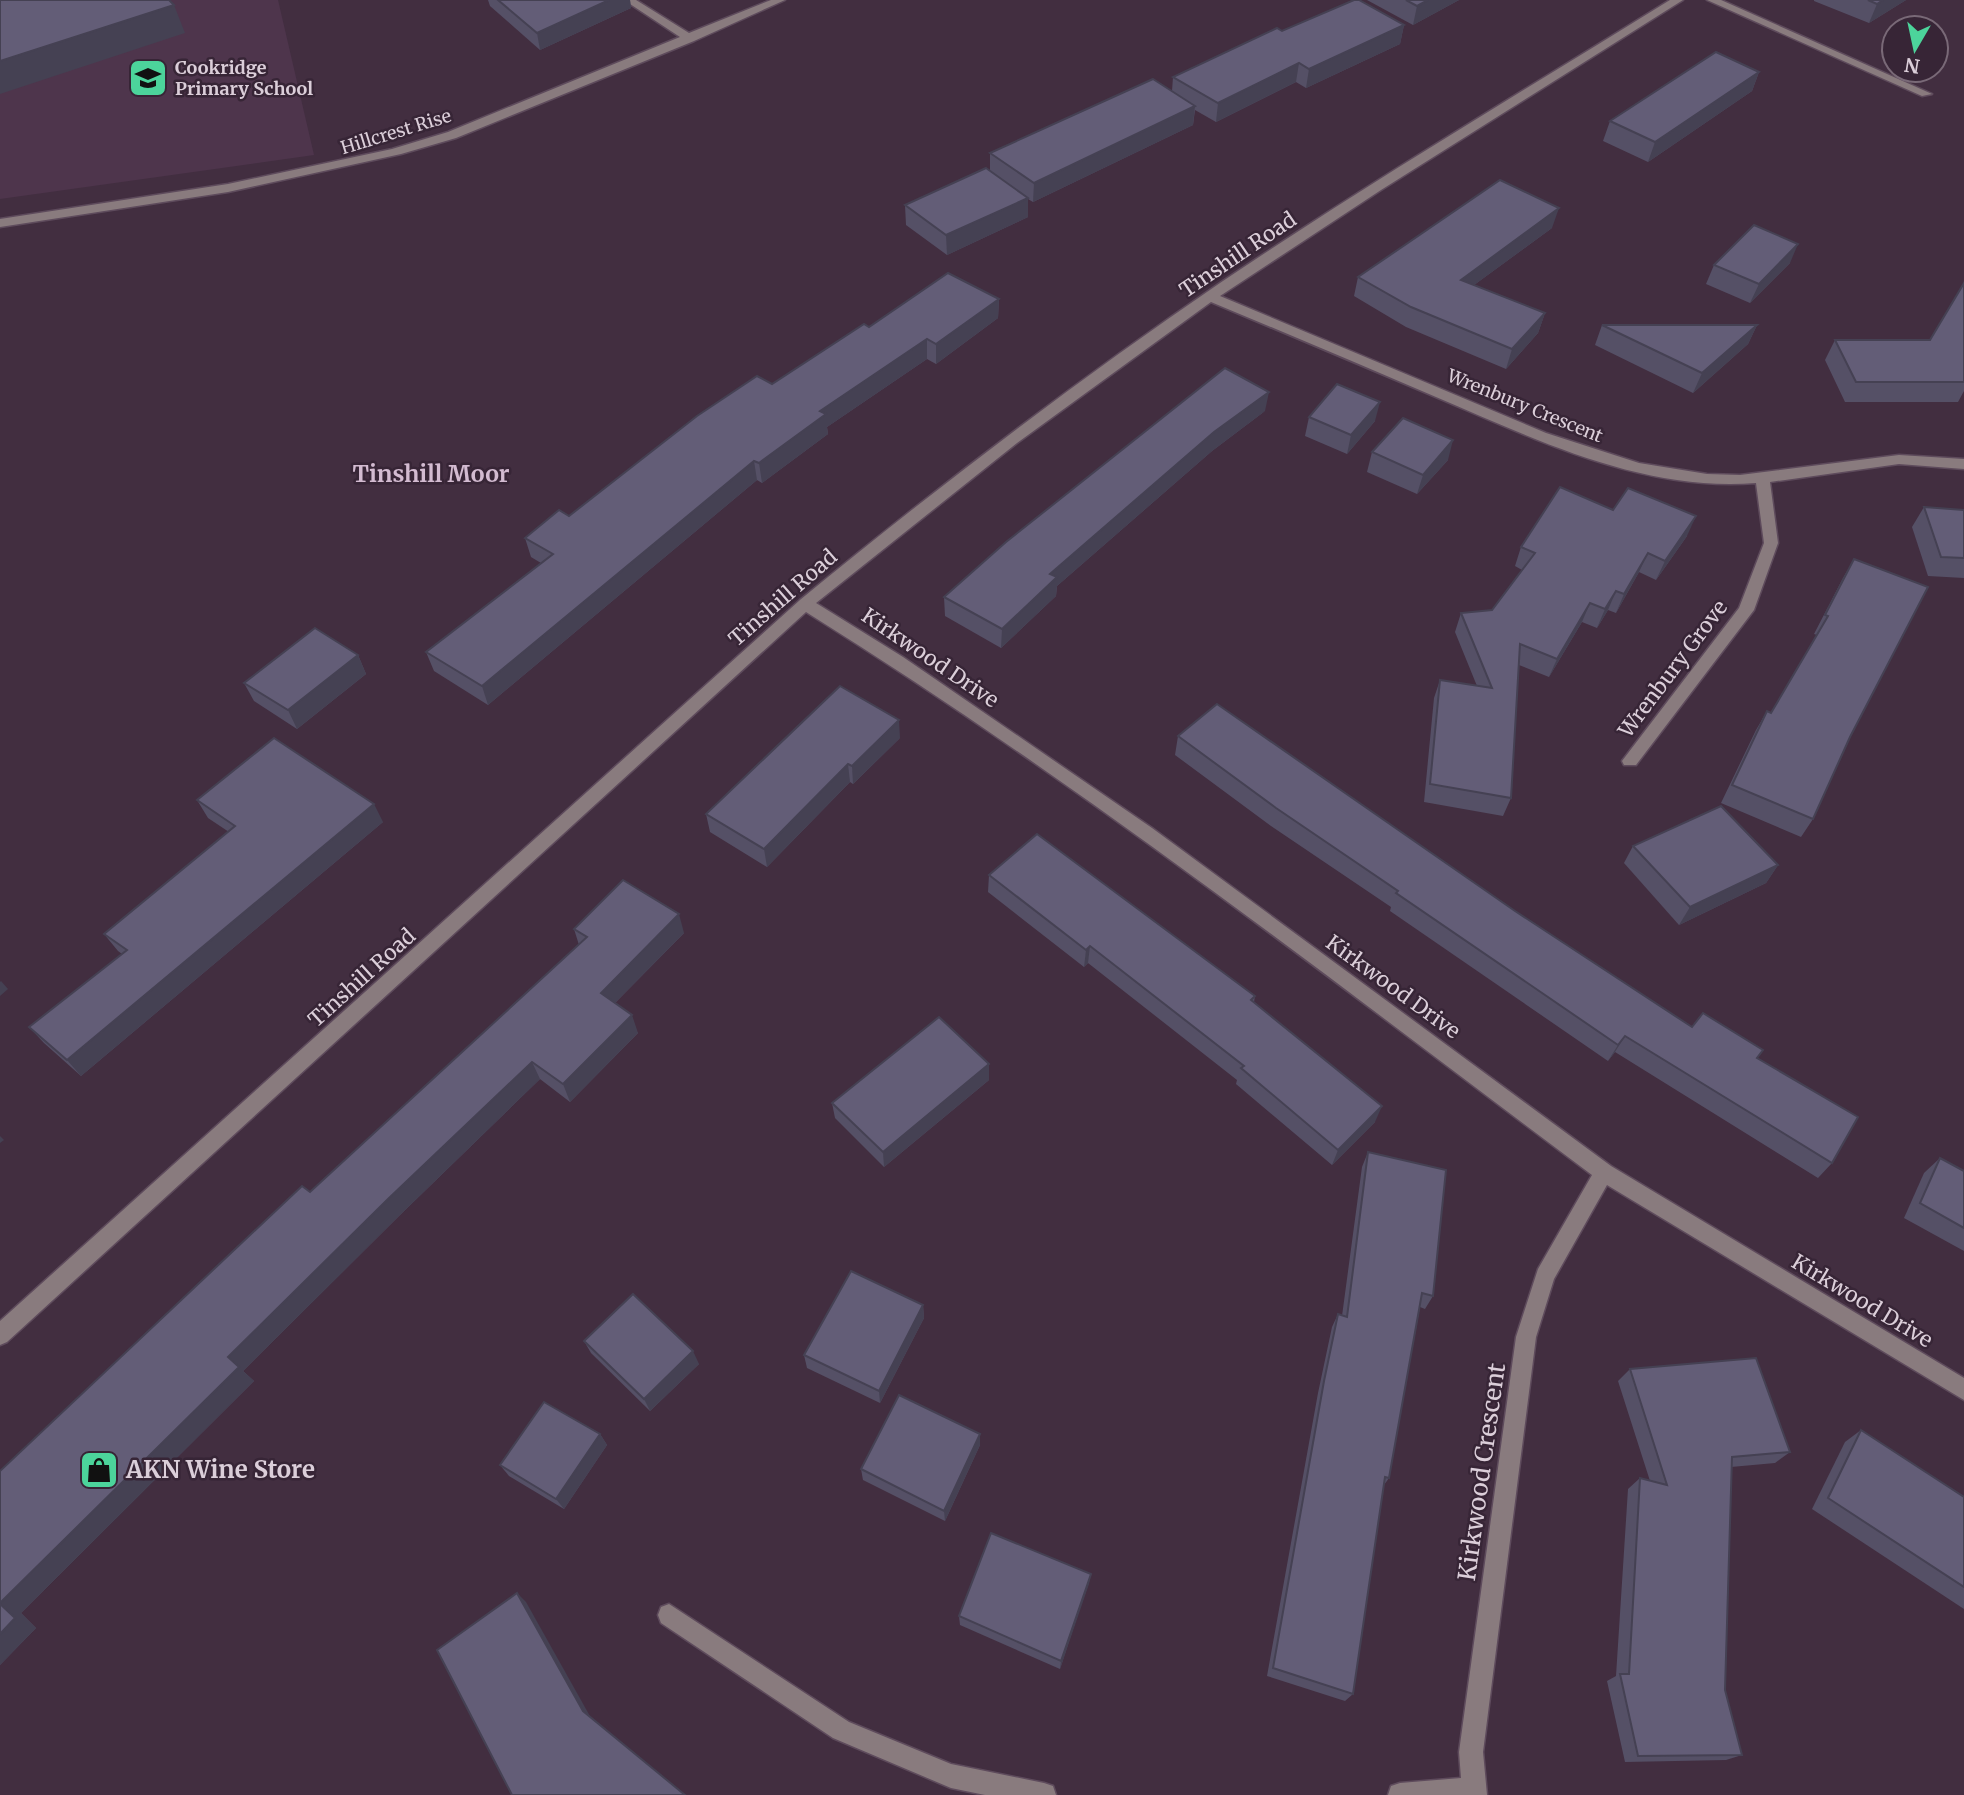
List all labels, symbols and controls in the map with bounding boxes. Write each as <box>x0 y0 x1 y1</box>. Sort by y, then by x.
north arrow <box>1880 14 1950 84</box>
text: N <box>1903 53 1922 79</box>
place label: Cookridge Primary School <box>175 56 313 100</box>
school or university icon: Cookridge Primary School <box>127 57 169 99</box>
street label: Hillcrest Rise <box>338 104 454 159</box>
street label: Tinshill Road <box>1174 205 1302 304</box>
street label: Wrenbury Crescent <box>1443 363 1606 447</box>
district label: Tinshill Moor <box>352 459 510 488</box>
street label: Tinshill Road <box>723 543 843 652</box>
street label: Wrenbury Grove <box>1612 595 1733 744</box>
street label: Kirkwood Drive <box>857 602 1004 713</box>
street label: Tinshill Road <box>302 922 421 1033</box>
street label: Kirkwood Drive <box>1321 929 1466 1044</box>
street label: Kirkwood Drive <box>1787 1248 1938 1353</box>
street label: Kirkwood Crescent <box>1451 1360 1512 1583</box>
shop icon: AKN Wine Store <box>78 1449 120 1491</box>
place label: AKN Wine Store <box>125 1454 315 1485</box>

